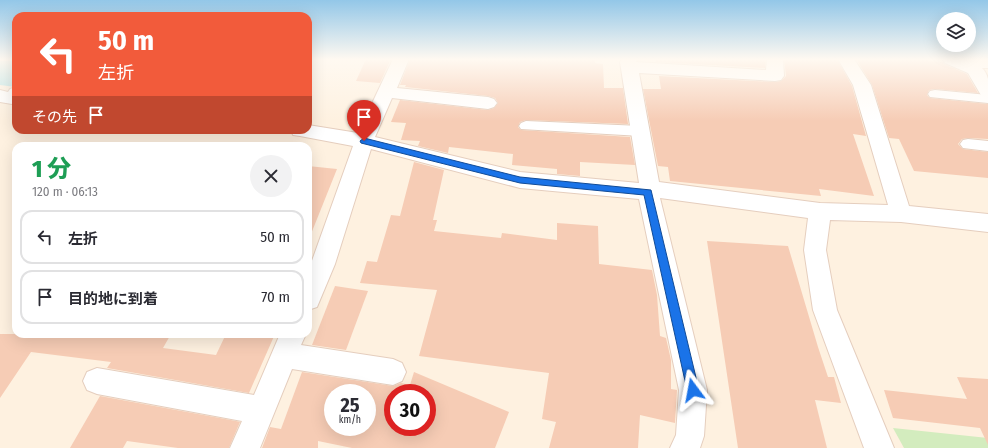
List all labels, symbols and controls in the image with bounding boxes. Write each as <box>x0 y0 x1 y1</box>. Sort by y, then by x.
map controls <box>936 12 976 52</box>
button: layers <box>936 12 976 52</box>
text: 50 m <box>98 24 154 57</box>
icon: left <box>32 28 84 80</box>
text: 左折 <box>98 62 134 84</box>
pin <box>347 100 381 141</box>
icon: arrive <box>85 104 107 126</box>
icon: arrive <box>353 106 375 128</box>
text: その先 <box>32 108 77 126</box>
text: 1 分 <box>32 155 71 183</box>
button: close <box>250 155 292 197</box>
text: 120 m · 06:13 <box>32 184 98 199</box>
icon: left <box>34 226 56 248</box>
text: 50 m <box>260 228 290 246</box>
text: 左折 <box>68 230 98 248</box>
icon: arrive <box>34 286 56 308</box>
text: 70 m <box>261 288 290 306</box>
text: 目的地に到着 <box>68 290 158 308</box>
position arrow <box>672 369 714 411</box>
speed limit sign: 30 <box>384 384 436 436</box>
text: 25 <box>340 393 360 417</box>
text: km/h <box>339 414 361 426</box>

